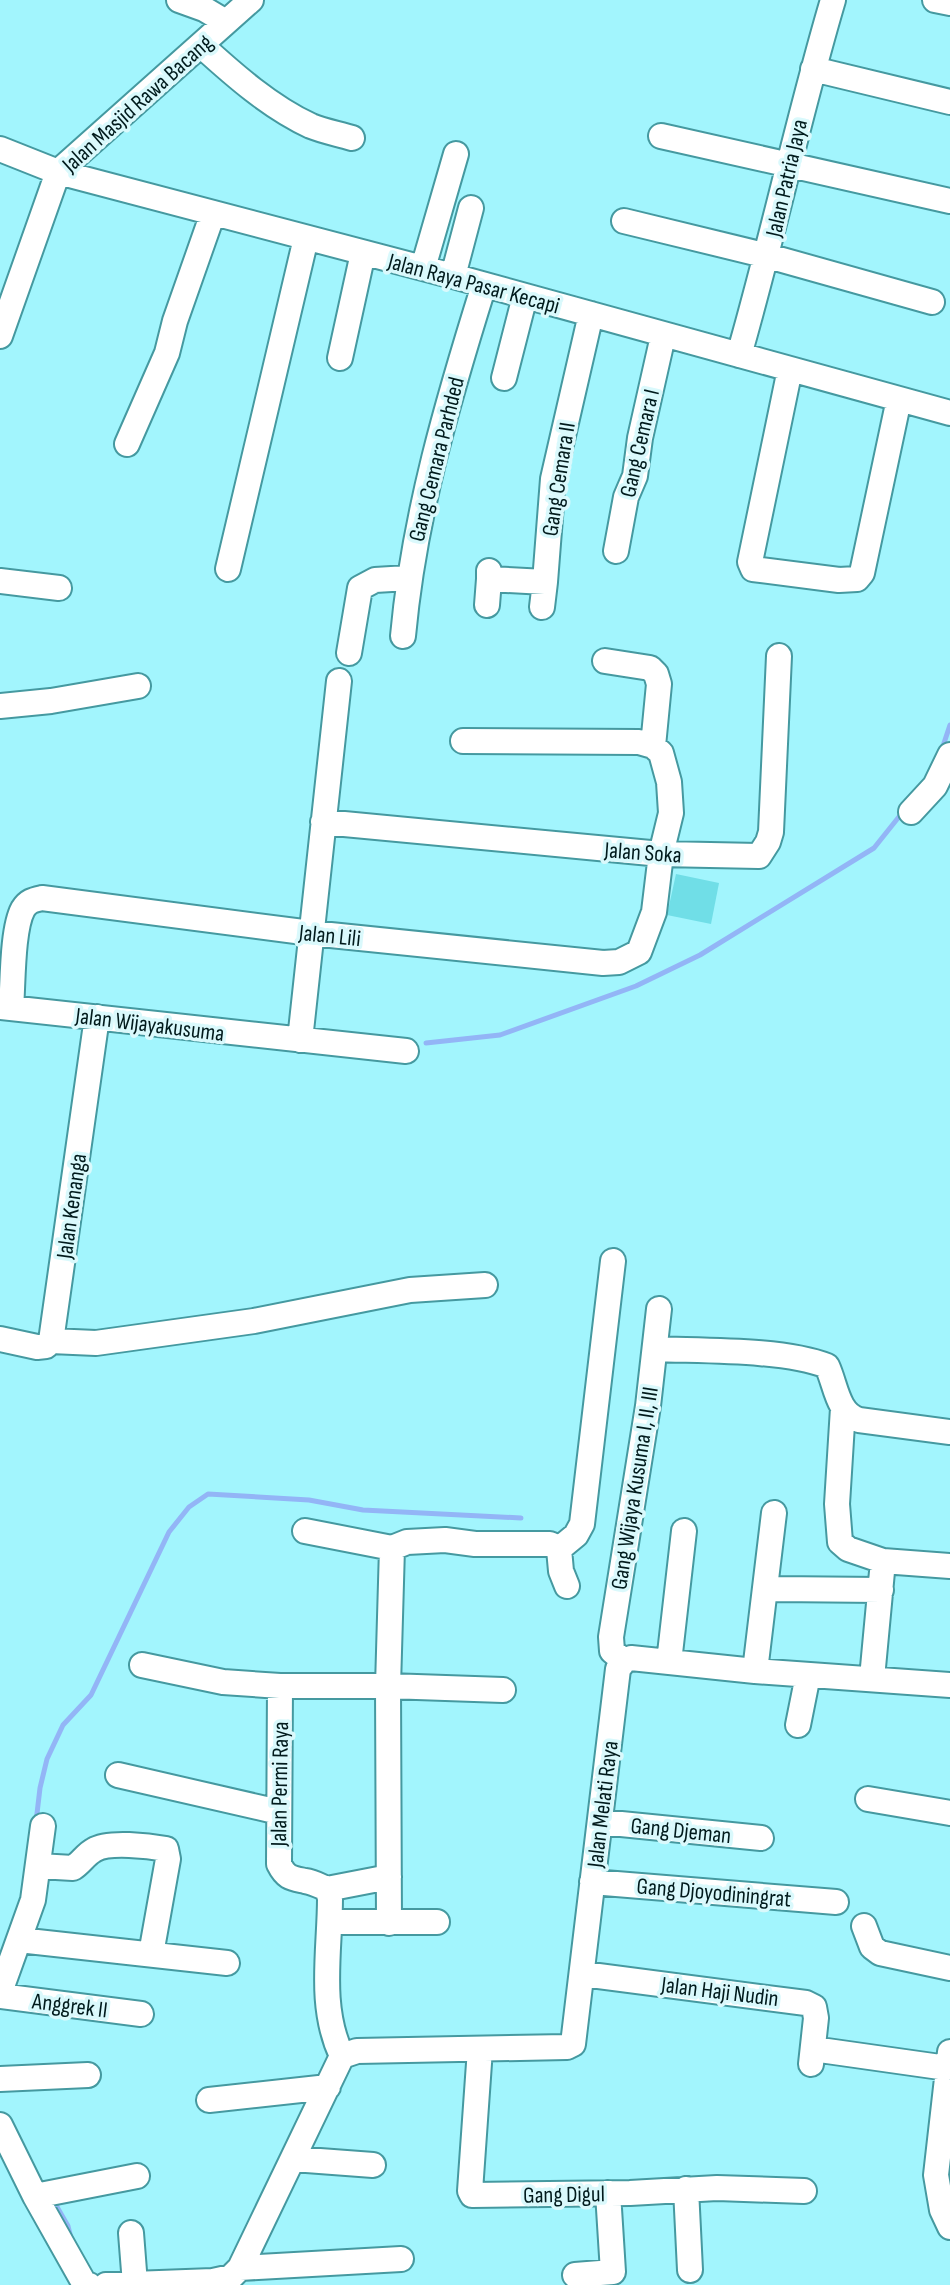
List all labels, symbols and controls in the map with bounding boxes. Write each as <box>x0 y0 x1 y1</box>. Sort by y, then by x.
street label: Jalan Masjid Rawa Bacang <box>56 29 219 179</box>
street label: Jalan Patria Jaya <box>760 117 814 241</box>
street label: Jalan Raya Pasar Kecapi <box>384 247 563 320</box>
street label: Gang Cemara Parhded <box>403 374 471 544</box>
street label: Gang Cemara I <box>614 386 666 500</box>
street label: Gang Cemara II <box>536 420 582 538</box>
street label: Jalan Soka <box>602 836 682 870</box>
street label: Jalan Lili <box>297 919 362 953</box>
street label: Jalan Wijayakusuma <box>73 1002 226 1048</box>
street label: Jalan Kenanga <box>51 1152 93 1261</box>
street label: Gang Wijaya Kusuma I, II, III <box>605 1385 665 1592</box>
street label: Jalan Permi Raya <box>265 1721 295 1848</box>
street label: Jalan Melati Raya <box>581 1739 625 1870</box>
street label: Gang Djeman <box>629 1812 733 1850</box>
street label: Gang Djoyodiningrat <box>635 1872 792 1914</box>
street label: Jalan Haji Nudin <box>659 1971 780 2013</box>
street label: Anggrek II <box>30 1987 109 2025</box>
street label: Gang Digul <box>523 2180 605 2210</box>

